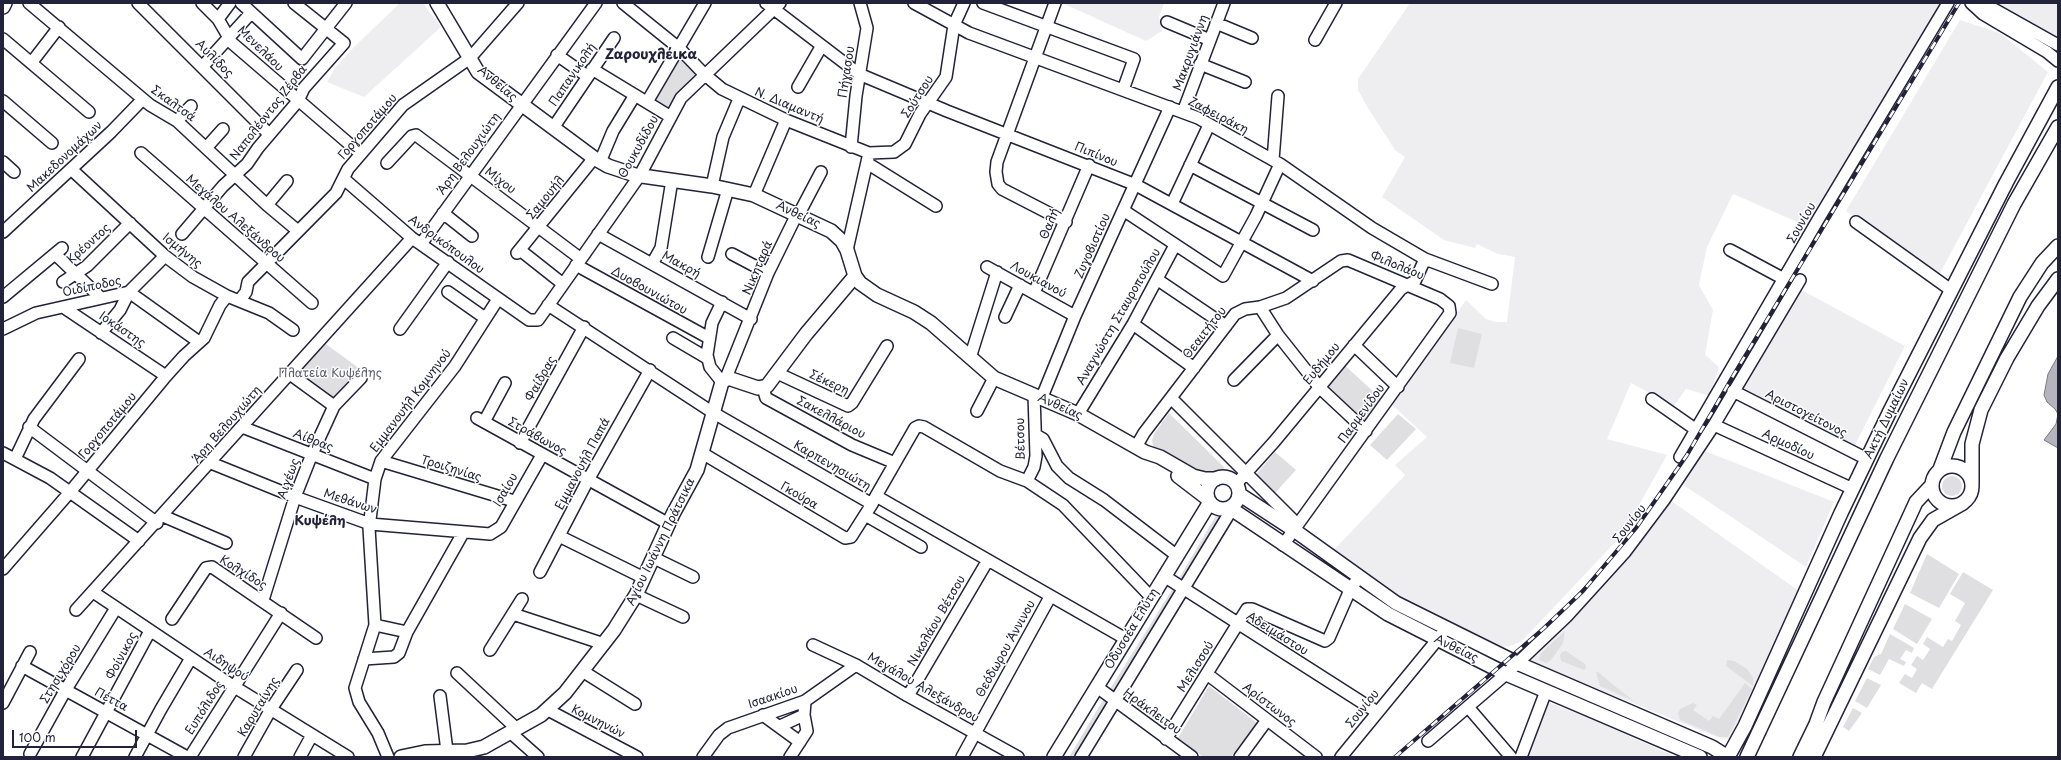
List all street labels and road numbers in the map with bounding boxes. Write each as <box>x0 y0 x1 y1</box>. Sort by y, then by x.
street label: Μακρυγιάννη <box>1171 13 1211 93</box>
street label: Μενελάου <box>234 23 286 75</box>
street label: Αυλίδος <box>192 37 236 81</box>
street label: Παπανικολή <box>547 41 599 109</box>
street label: Πήγασου <box>836 45 858 99</box>
street label: Ναπολέοντος Ζέρβα <box>227 63 311 163</box>
street label: Ανθείας <box>474 63 520 105</box>
street label: Σούτσου <box>899 73 937 121</box>
street label: Σκαλτσά <box>148 83 198 125</box>
street label: Ν. Διαμαντή <box>752 85 826 127</box>
street label: Γοργοποτάμου <box>336 91 400 163</box>
street label: Ζαφειράκη <box>1185 95 1251 137</box>
street label: Άρη Βελουχιώτη <box>434 110 504 198</box>
street label: Θουκυδίδου <box>616 113 662 181</box>
street label: Μακεδονομάχων <box>24 118 106 196</box>
street label: Πιπίνου <box>1072 140 1120 170</box>
street label: Μίχου <box>482 165 518 197</box>
street label: Μεγάλου Αλεξάνδρου <box>182 172 288 266</box>
street label: Σαμουήλ <box>524 173 568 223</box>
street label: Ανθείας <box>774 198 822 232</box>
street label: Σουνίου <box>1785 200 1819 246</box>
street label: Θαλή <box>1037 206 1063 242</box>
street label: Ζυγοβιστίου <box>1072 211 1114 281</box>
street label: Ανδρικόπουλου <box>405 213 487 277</box>
street label: Κρέοντος <box>64 221 114 267</box>
street label: Ισμήνης <box>159 231 205 271</box>
street label: Νικηταρά <box>740 239 776 297</box>
street label: Αναγνώστη Σταυροπούλου <box>1074 246 1164 388</box>
street label: Μακρή <box>659 249 703 281</box>
street label: Φιλολάου <box>1368 249 1426 283</box>
street label: Λουκιανού <box>1007 259 1069 301</box>
street label: Δυοβουνιώτου <box>608 264 690 318</box>
street label: Οιδίποδος <box>61 274 123 300</box>
street label: Θεαιτήτου <box>1180 304 1230 362</box>
street label: Ιοκάστης <box>96 309 148 351</box>
street label: Ευδήμου <box>1301 340 1343 388</box>
street label: Εμμανουήλ Κομνηνού <box>368 347 454 455</box>
street label: Φαίδρας <box>523 354 559 404</box>
street label: Σέκερη <box>807 368 851 398</box>
street label: Ακτή Δυμαίων <box>1861 377 1913 461</box>
street label: Παρμενίδου <box>1336 382 1388 446</box>
street label: Άρη Βελουχιώτη <box>189 383 265 467</box>
street label: Αριστογείτονος <box>1763 387 1849 441</box>
street label: Γοργοποτάμου <box>76 390 140 462</box>
street label: Ανθείας <box>1035 391 1085 423</box>
street label: Σακελλάριου <box>794 394 868 442</box>
street label: Στράβωνος <box>505 415 569 459</box>
street label: Εμμανουήλ Παπά <box>553 415 613 513</box>
street label: Βέτσου <box>1013 418 1029 460</box>
street label: Αίθρας <box>291 427 335 455</box>
street label: Αρμοδίου <box>1760 427 1816 463</box>
street label: Καρπενησιώτη <box>791 438 873 494</box>
street label: Τροιζηνίας <box>419 453 483 485</box>
street label: Αιγέως <box>275 457 303 501</box>
street label: Ισαίου <box>491 471 521 509</box>
street label: Αγίου Ιωάννη Πράτσικα <box>624 476 698 608</box>
street label: Γκούρα <box>778 480 820 512</box>
street label: Μεθάνων <box>321 487 379 517</box>
street label: Σουνίου <box>1611 502 1649 546</box>
street label: Κολχίδος <box>217 553 269 593</box>
street label: Νικολάου Βέτσου <box>905 573 969 669</box>
street label: Οδυσσέα Ελύτη <box>1102 586 1162 672</box>
street label: Θεόδωρου Άννινου <box>973 598 1039 700</box>
street label: Αδειμάστου <box>1243 609 1311 659</box>
street label: Φοίνικος <box>103 630 141 682</box>
street label: Ανθείας <box>1432 632 1480 666</box>
street label: Μελισσού <box>1175 639 1217 695</box>
street label: Στησιχόρου <box>38 642 84 706</box>
street label: Αιδηψού <box>201 645 251 685</box>
street label: Μεγάλου Αλεξάνδρου <box>865 650 981 726</box>
street label: Καρυταίνης <box>236 675 282 739</box>
street label: Ευπόλιδος <box>183 679 227 737</box>
street label: Αρίστωνος <box>1239 680 1299 730</box>
street label: Ισαακίου <box>746 682 800 712</box>
street label: Πέττα <box>92 685 130 715</box>
street label: Ηράκλειτου <box>1120 686 1184 738</box>
street label: Σουνίου <box>1343 687 1383 731</box>
street label: Κομνηνών <box>569 702 627 742</box>

